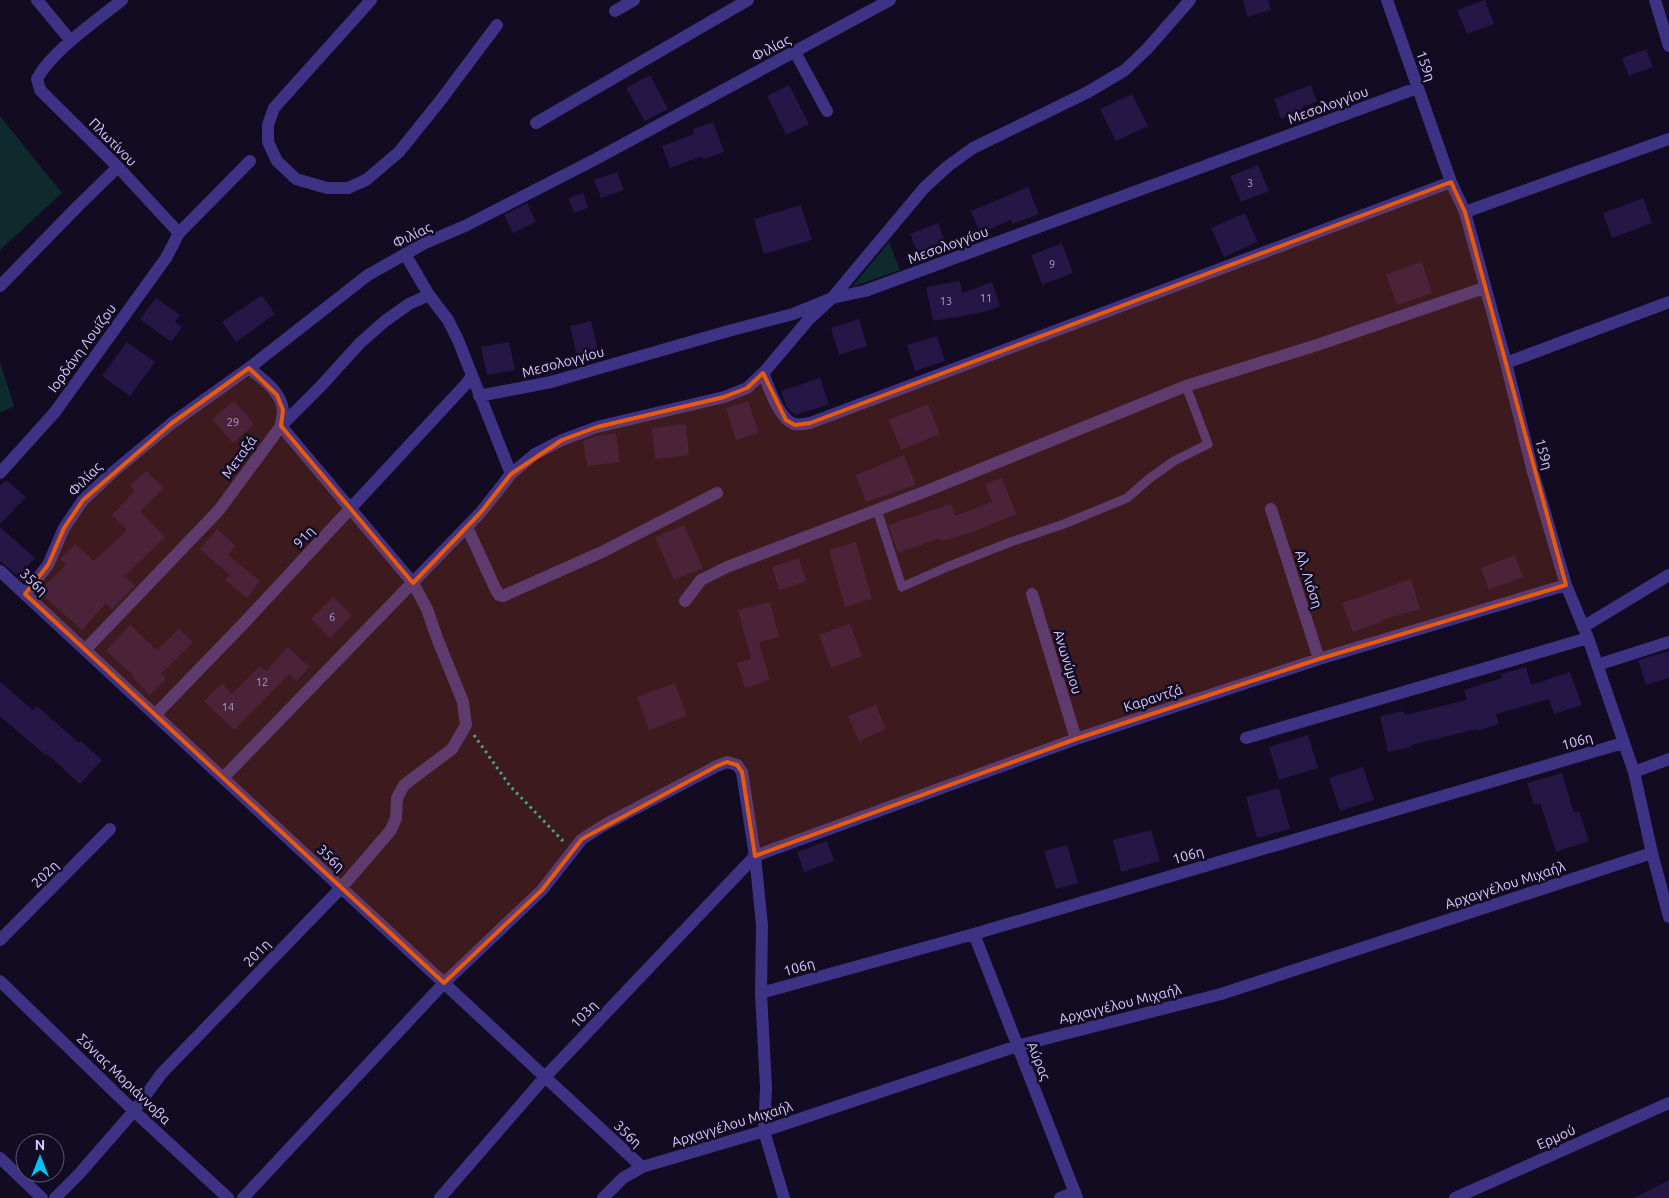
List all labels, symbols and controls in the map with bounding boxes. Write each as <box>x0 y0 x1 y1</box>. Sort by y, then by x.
street label: Φιλίας <box>749 31 794 65</box>
street label: 159η <box>1413 48 1439 84</box>
street label: Μεσολογγίου <box>1286 83 1370 127</box>
street label: Πλωτίνου <box>86 115 140 169</box>
house number: 3 <box>1247 177 1253 189</box>
street label: Φιλίας <box>390 218 435 251</box>
street label: Μεσολογγίου <box>906 223 990 267</box>
house number: 9 <box>1049 258 1055 270</box>
house number: 11 <box>980 292 992 304</box>
house number: 13 <box>940 295 952 307</box>
street label: Ιορδάνη Λουίζου <box>45 301 119 395</box>
street label: Μεσολογγίου <box>520 343 606 381</box>
house number: 29 <box>227 416 239 428</box>
street label: Μεταξά <box>218 432 260 481</box>
street label: 159η <box>1532 437 1556 471</box>
street label: Φιλίας <box>65 458 106 499</box>
street label: 91η <box>290 523 318 551</box>
street label: Αλ. Λιόση <box>1292 548 1326 610</box>
street label: 356η <box>17 565 51 599</box>
house number: 6 <box>329 611 335 623</box>
street label: Ανωνύμου <box>1051 628 1085 696</box>
house number: 12 <box>256 676 268 688</box>
street label: Καραντζά <box>1122 681 1185 715</box>
house number: 14 <box>222 701 234 713</box>
street label: 106η <box>1560 729 1594 753</box>
street label: 356η <box>314 841 348 875</box>
street label: 106η <box>1171 843 1205 867</box>
street label: 202η <box>28 857 62 891</box>
street label: Αρχαγγέλου Μιχαήλ <box>1443 858 1567 912</box>
street label: 201η <box>240 936 274 970</box>
street label: 106η <box>782 955 816 979</box>
street label: Αρχαγγέλου Μιχαήλ <box>1057 981 1183 1027</box>
street label: 103η <box>567 997 601 1031</box>
street label: Σόνιας Μοριάννοβα <box>74 1030 174 1128</box>
street label: Αύρας <box>1024 1039 1054 1083</box>
street label: Αρχαγγέλου Μιχαήλ <box>670 1098 794 1150</box>
street label: 356η <box>611 1117 645 1151</box>
street label: Ερμού <box>1534 1121 1578 1153</box>
north arrow <box>15 1133 65 1183</box>
text: N <box>35 1137 45 1153</box>

